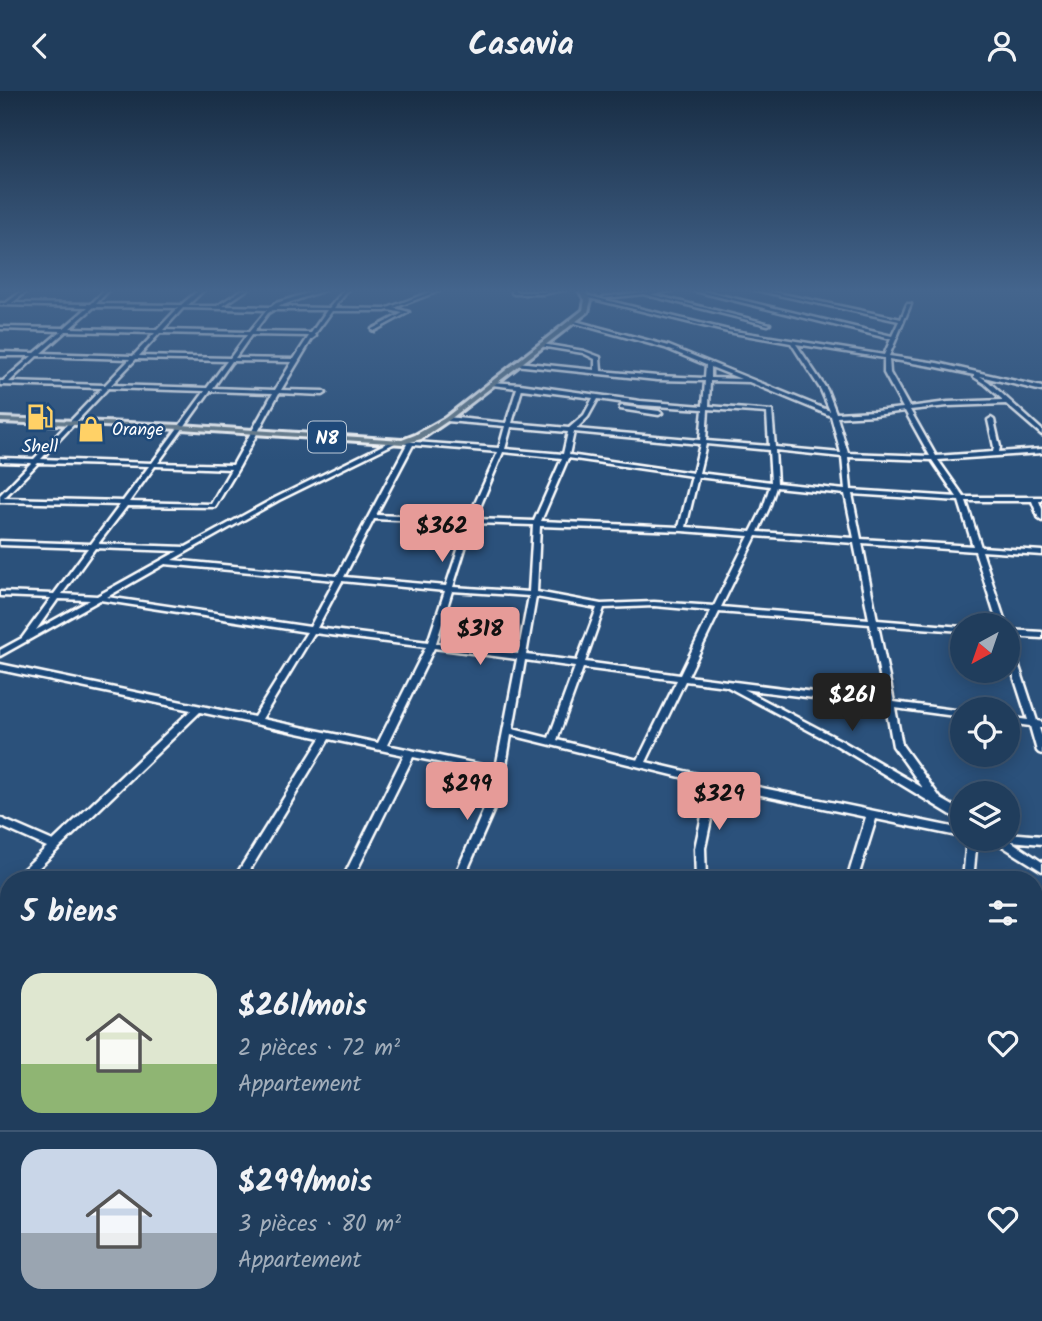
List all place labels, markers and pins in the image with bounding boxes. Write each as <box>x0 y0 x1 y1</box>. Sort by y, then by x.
fuel station icon: Shell <box>25 402 55 432</box>
shop icon: Orange <box>76 414 106 444</box>
place label: Orange <box>112 416 164 445</box>
place label: Shell <box>22 433 59 462</box>
pin: $362 <box>401 505 483 564</box>
pin: $318 <box>439 607 521 667</box>
pin: $261 <box>811 673 893 733</box>
pin: $299 <box>426 763 508 822</box>
pin: $329 <box>678 773 760 832</box>

